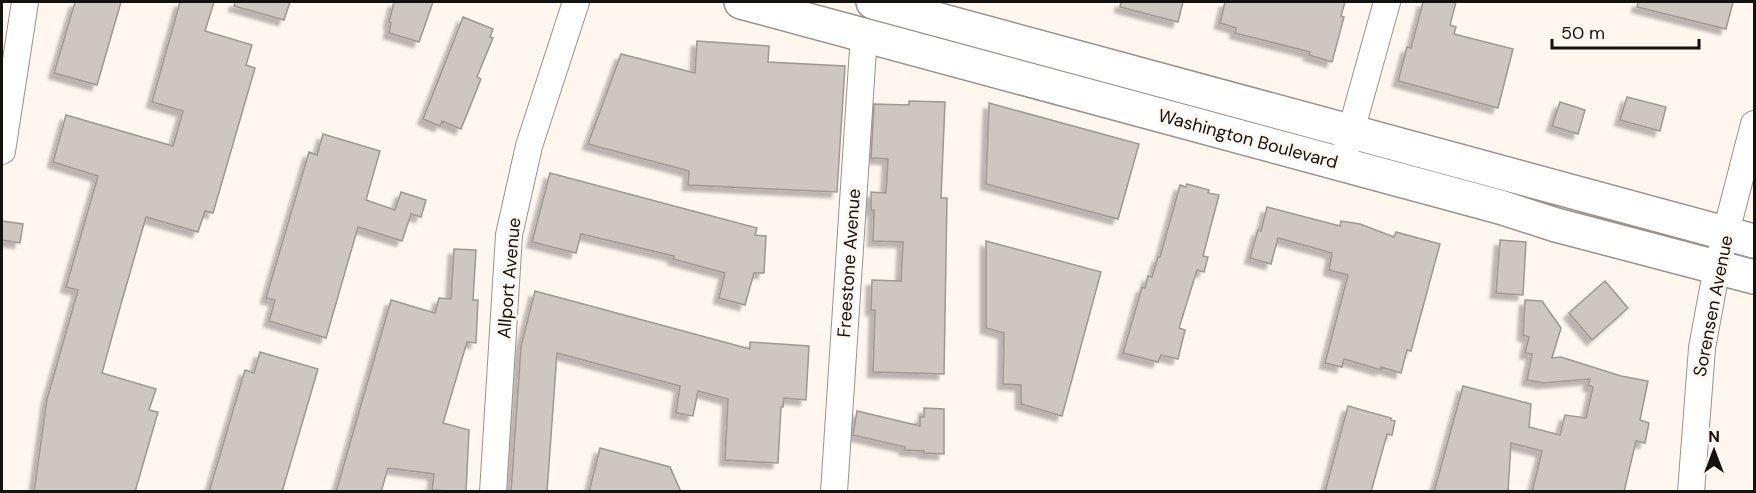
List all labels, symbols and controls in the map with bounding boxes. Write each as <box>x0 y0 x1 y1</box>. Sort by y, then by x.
scale bar <box>1552 12 1699 50</box>
text: 50 m <box>1561 21 1605 45</box>
street label: Washington Boulevard <box>1155 103 1341 175</box>
street label: Freestone Avenue <box>832 188 866 338</box>
street label: Allport Avenue <box>492 216 526 340</box>
street label: Sorensen Avenue <box>1688 233 1738 379</box>
north arrow <box>1684 421 1744 481</box>
text: N <box>1708 426 1720 447</box>

